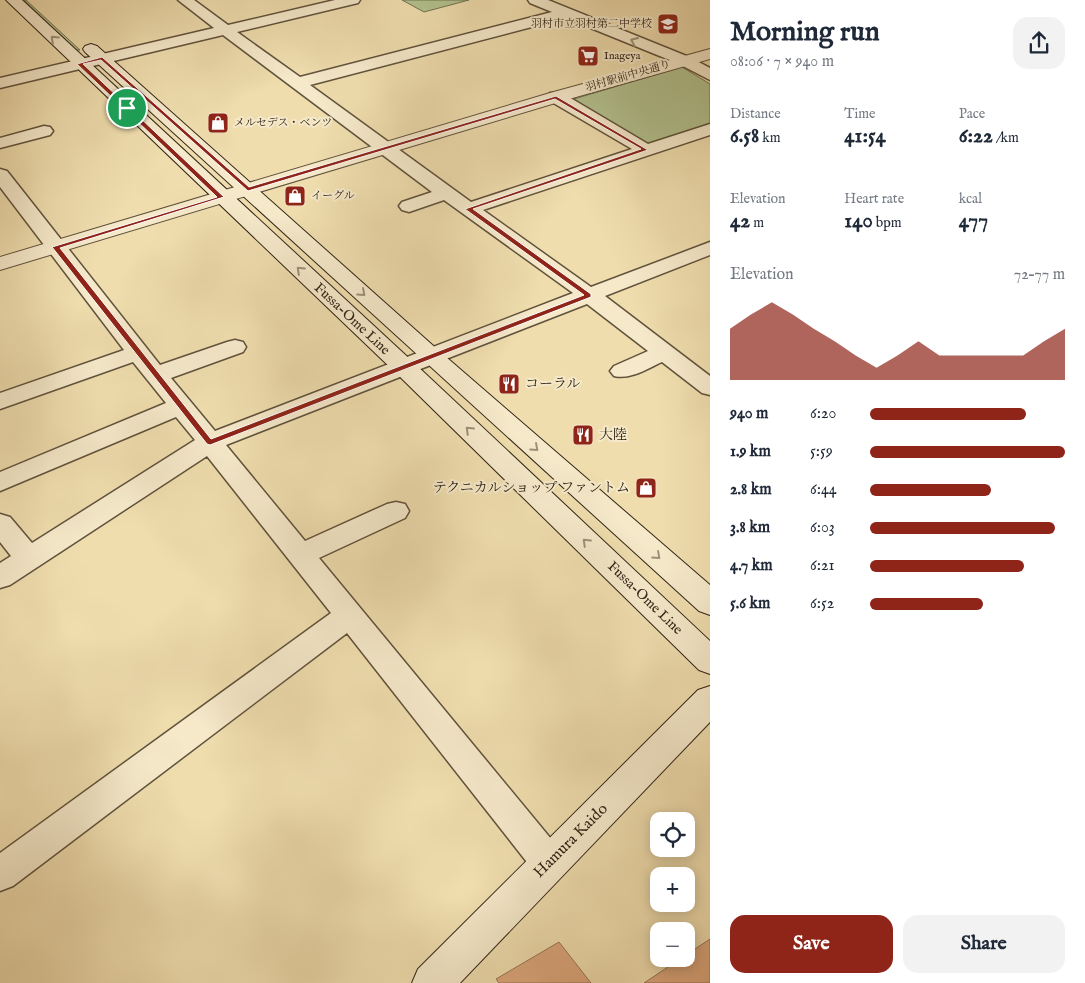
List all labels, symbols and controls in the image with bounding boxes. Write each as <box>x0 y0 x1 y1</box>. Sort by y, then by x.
school or university icon: 羽村市立羽村第二中学校 <box>656 12 680 36</box>
text: Morning run <box>730 15 880 50</box>
place label: 羽村市立羽村第二中学校 <box>531 17 652 31</box>
button: share <box>1013 17 1065 69</box>
one-way arrow <box>51 36 60 45</box>
one-way arrow <box>630 37 639 47</box>
supermarket icon: Inageya <box>576 44 600 68</box>
place label: Inageya <box>604 49 641 63</box>
text: 08:06 · 7 × 940 m <box>730 52 834 72</box>
street label: 羽村駅前中央通り <box>584 57 672 95</box>
pin <box>106 87 148 129</box>
icon: arrive <box>113 94 141 122</box>
text: Distance <box>730 105 781 123</box>
text: Time <box>844 105 875 123</box>
text: Pace <box>959 105 985 123</box>
shop icon: メルセデス・ベンツ <box>206 111 230 135</box>
place label: メルセデス・ベンツ <box>234 116 333 130</box>
text: 6.58 <box>730 123 759 150</box>
text: 41:54 <box>844 123 886 150</box>
text: 6:22 <box>959 123 993 150</box>
text: km <box>759 129 781 147</box>
text: /km <box>993 129 1019 147</box>
shop icon: イーグル <box>283 184 307 208</box>
place label: イーグル <box>311 189 355 203</box>
text: Elevation <box>730 190 786 208</box>
text: Heart rate <box>844 190 904 208</box>
text: kcal <box>959 190 982 208</box>
text: 42 <box>730 208 750 235</box>
text: 140 <box>844 208 873 235</box>
text: 477 <box>959 208 988 235</box>
text: m <box>750 214 764 232</box>
text: bpm <box>873 214 902 232</box>
text: Elevation <box>730 265 793 285</box>
text: 72–77 m <box>1014 265 1065 285</box>
one-way arrow <box>297 267 306 276</box>
street label: Fussa-Ome Line <box>310 279 394 359</box>
one-way arrow <box>356 287 365 296</box>
restaurant icon: コーラル <box>497 372 521 396</box>
place label: コーラル <box>525 375 581 393</box>
text: 940 m <box>730 404 768 424</box>
text: 6:20 <box>810 404 836 424</box>
restaurant icon: 大陸 <box>571 423 595 447</box>
place label: 大陸 <box>599 426 627 444</box>
one-way arrow <box>466 427 475 436</box>
one-way arrow <box>529 442 538 451</box>
text: 1.9 km <box>730 442 771 462</box>
text: 5:59 <box>810 442 833 462</box>
shop icon: テクニカルショップ ファントム <box>634 476 658 500</box>
place label: テクニカルショップ ファントム <box>433 479 630 497</box>
text: 2.8 km <box>730 480 772 500</box>
text: 6:44 <box>810 480 837 500</box>
text: 3.8 km <box>730 518 770 538</box>
text: 6:03 <box>810 518 835 538</box>
one-way arrow <box>583 539 592 548</box>
one-way arrow <box>651 550 660 559</box>
text: 4.7 km <box>730 556 773 576</box>
text: 6:21 <box>810 556 834 576</box>
street label: Fussa-Ome Line <box>604 558 687 639</box>
text: 5.6 km <box>730 594 770 614</box>
text: 6:52 <box>810 594 834 614</box>
street label: Hamura Kaido <box>530 799 613 882</box>
map controls <box>650 812 695 967</box>
button: locate <box>650 812 695 857</box>
button: + <box>650 867 695 912</box>
button: Save <box>730 915 893 973</box>
button: Share <box>903 915 1065 973</box>
button: − <box>650 922 695 967</box>

